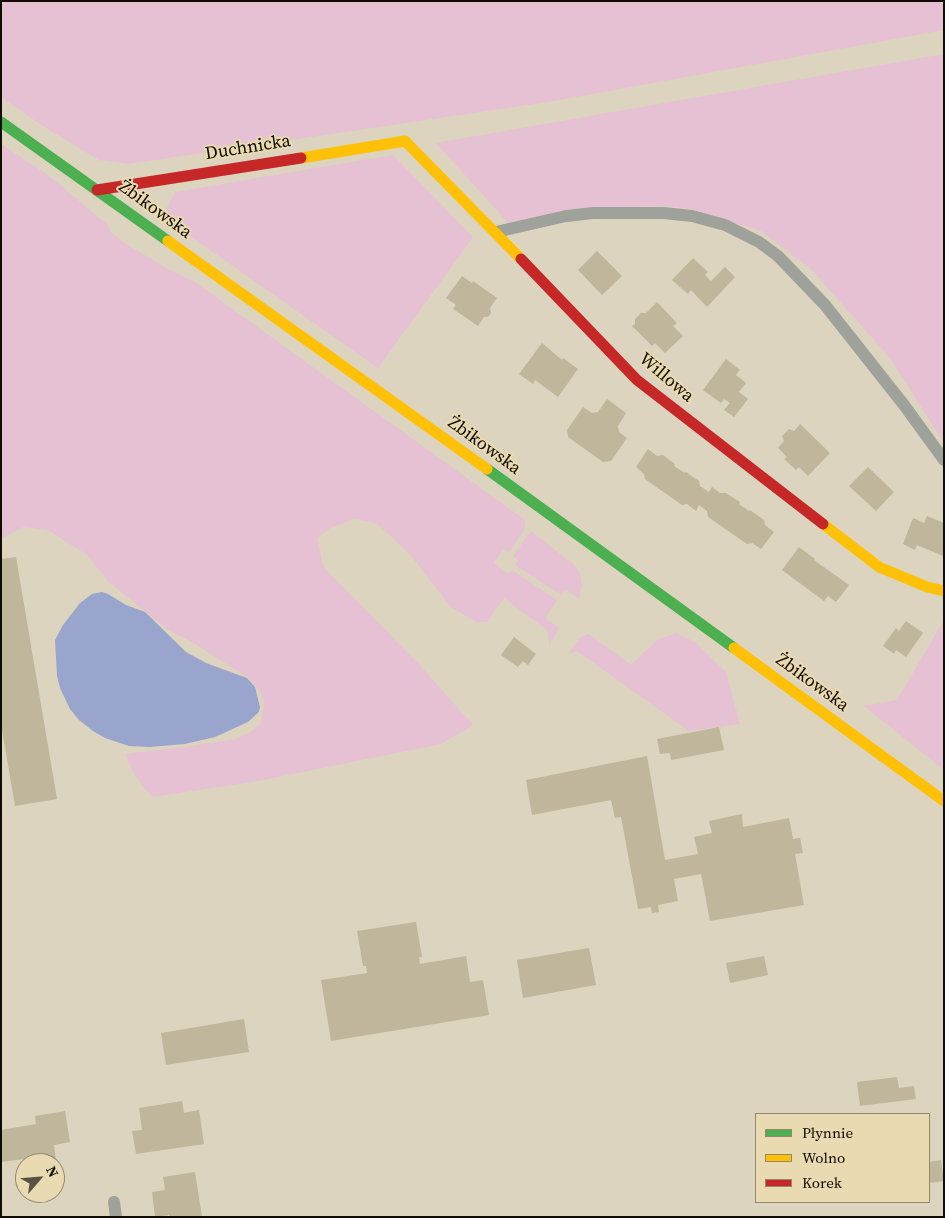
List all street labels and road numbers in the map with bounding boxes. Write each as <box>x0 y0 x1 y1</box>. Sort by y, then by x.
street label: Duchnicka <box>204 131 292 165</box>
street label: Żbikowska <box>114 176 196 244</box>
street label: Willowa <box>634 349 698 407</box>
street label: Żbikowska <box>443 412 525 480</box>
street label: Żbikowska <box>771 649 853 717</box>

